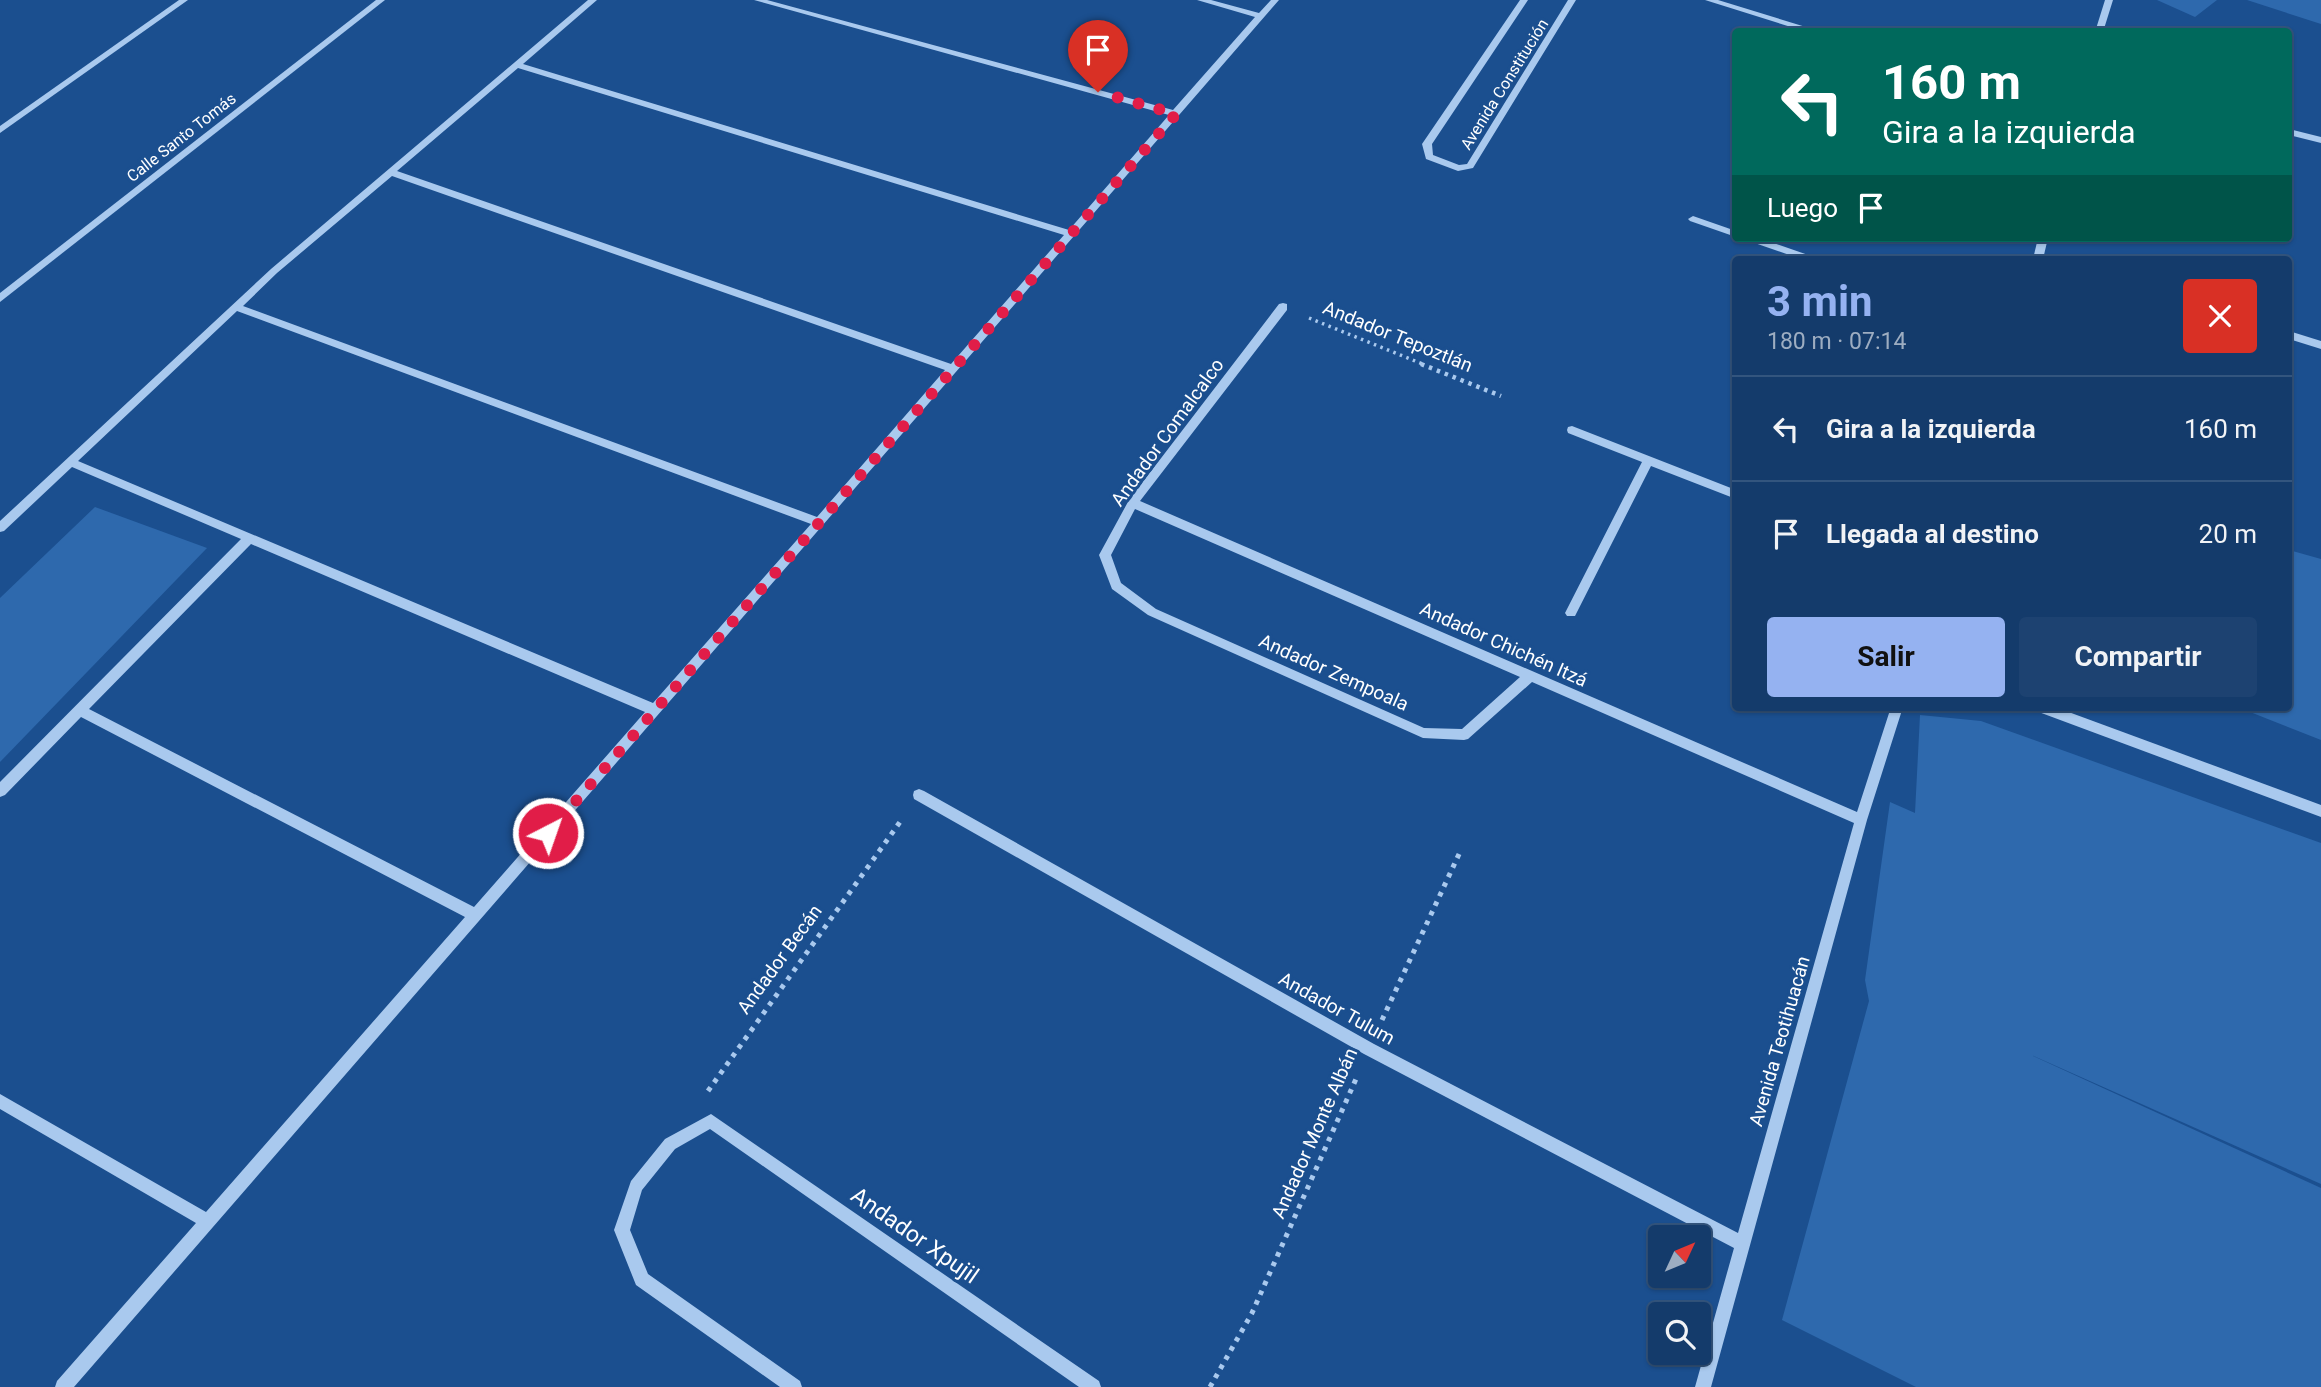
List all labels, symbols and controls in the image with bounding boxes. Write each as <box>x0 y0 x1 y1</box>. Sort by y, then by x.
street label: Avenida Constitución <box>1456 15 1552 153</box>
pin <box>1068 20 1128 92</box>
icon: arrive <box>1079 31 1117 69</box>
text: 160 m <box>1882 54 2021 111</box>
icon: left <box>1767 56 1858 147</box>
street label: Calle Santo Tomás <box>123 89 240 186</box>
text: Gira a la izquierda <box>1882 113 2136 151</box>
icon: arrive <box>1852 189 1890 227</box>
text: Luego <box>1767 193 1838 223</box>
text: 3 min <box>1767 277 1873 326</box>
button: close <box>2183 279 2257 353</box>
street label: Andador Tepoztlán <box>1320 296 1476 377</box>
text: 180 m · 07:14 <box>1767 328 1906 355</box>
street label: Andador Comalcalco <box>1106 354 1229 511</box>
icon: left <box>1767 410 1805 448</box>
text: Gira a la izquierda <box>1826 414 2036 444</box>
text: 160 m <box>2184 414 2257 444</box>
icon: arrive <box>1767 515 1805 553</box>
text: Llegada al destino <box>1826 519 2039 549</box>
text: 20 m <box>2199 519 2257 549</box>
street label: Andador Chichén Itzá <box>1416 597 1591 692</box>
button: Salir <box>1767 617 2005 697</box>
button: Compartir <box>2019 617 2257 697</box>
street label: Andador Zempoala <box>1255 629 1412 716</box>
position arrow <box>511 796 585 870</box>
street label: Andador Becán <box>732 900 827 1018</box>
street label: Avenida Teotihuacán <box>1744 953 1815 1129</box>
street label: Andador Tulum <box>1275 967 1399 1050</box>
street label: Andador Monte Albán <box>1267 1044 1362 1222</box>
street label: Andador Xpujil <box>846 1181 984 1289</box>
north arrow <box>1648 1225 1712 1288</box>
map controls <box>1648 1225 1711 1365</box>
button: search <box>1648 1302 1711 1365</box>

